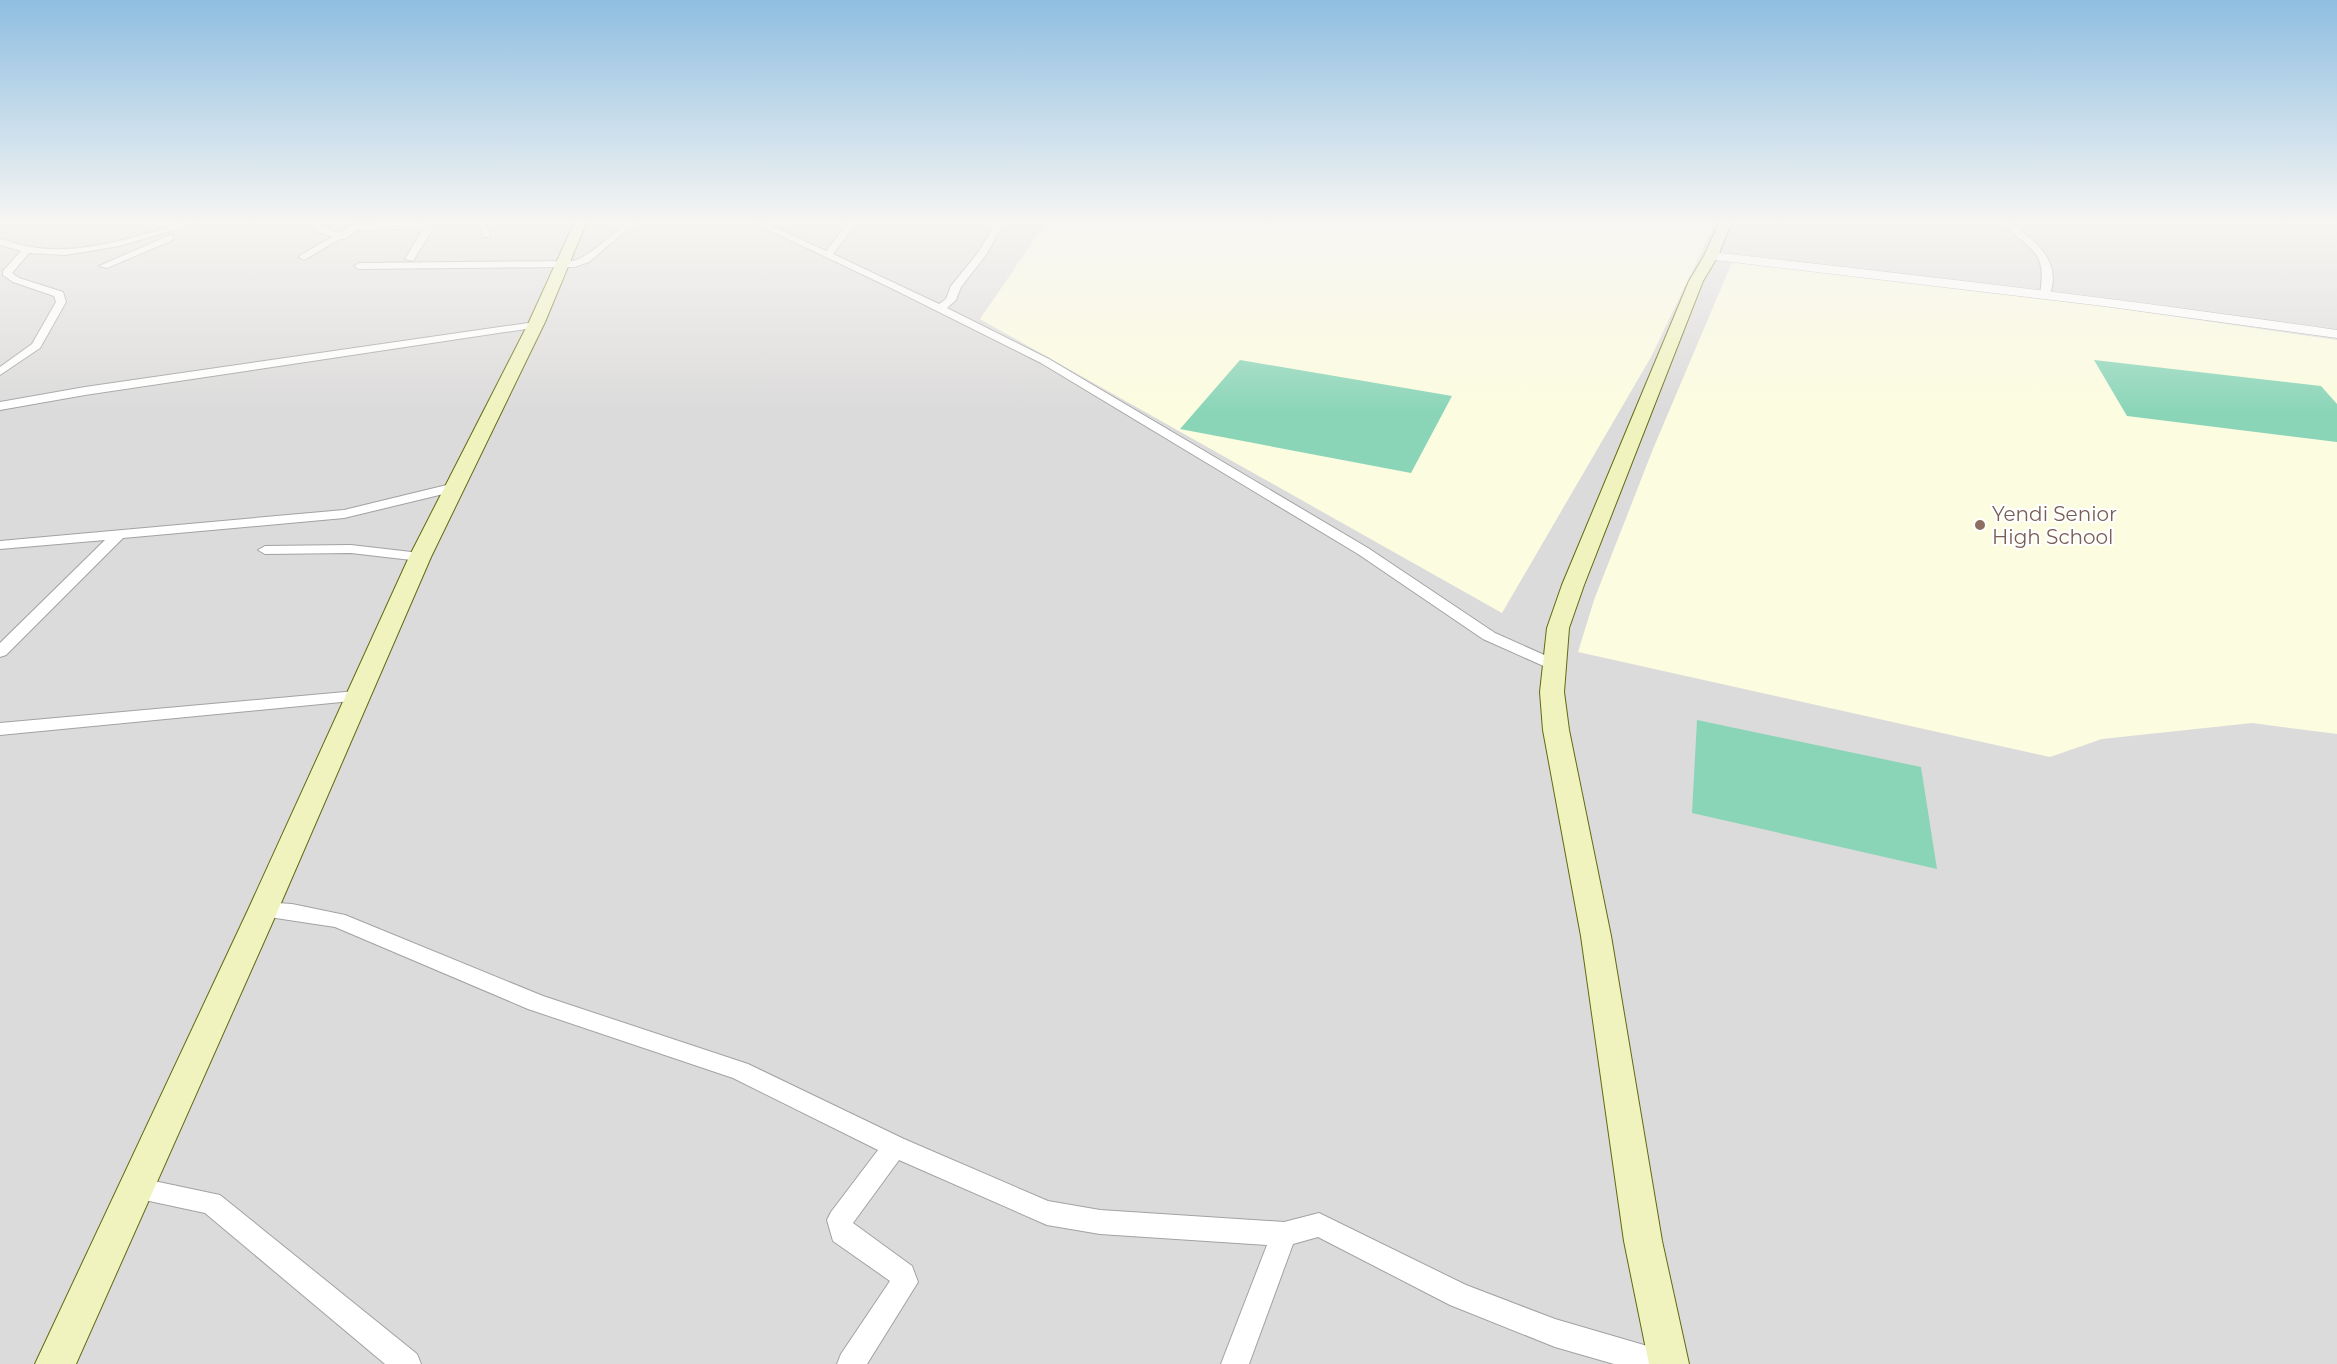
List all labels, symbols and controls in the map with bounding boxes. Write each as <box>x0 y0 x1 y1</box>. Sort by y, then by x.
place label: Yendi Senior High School <box>1992 502 2117 549</box>
marker: Yendi Senior High School <box>1973 518 1987 532</box>

